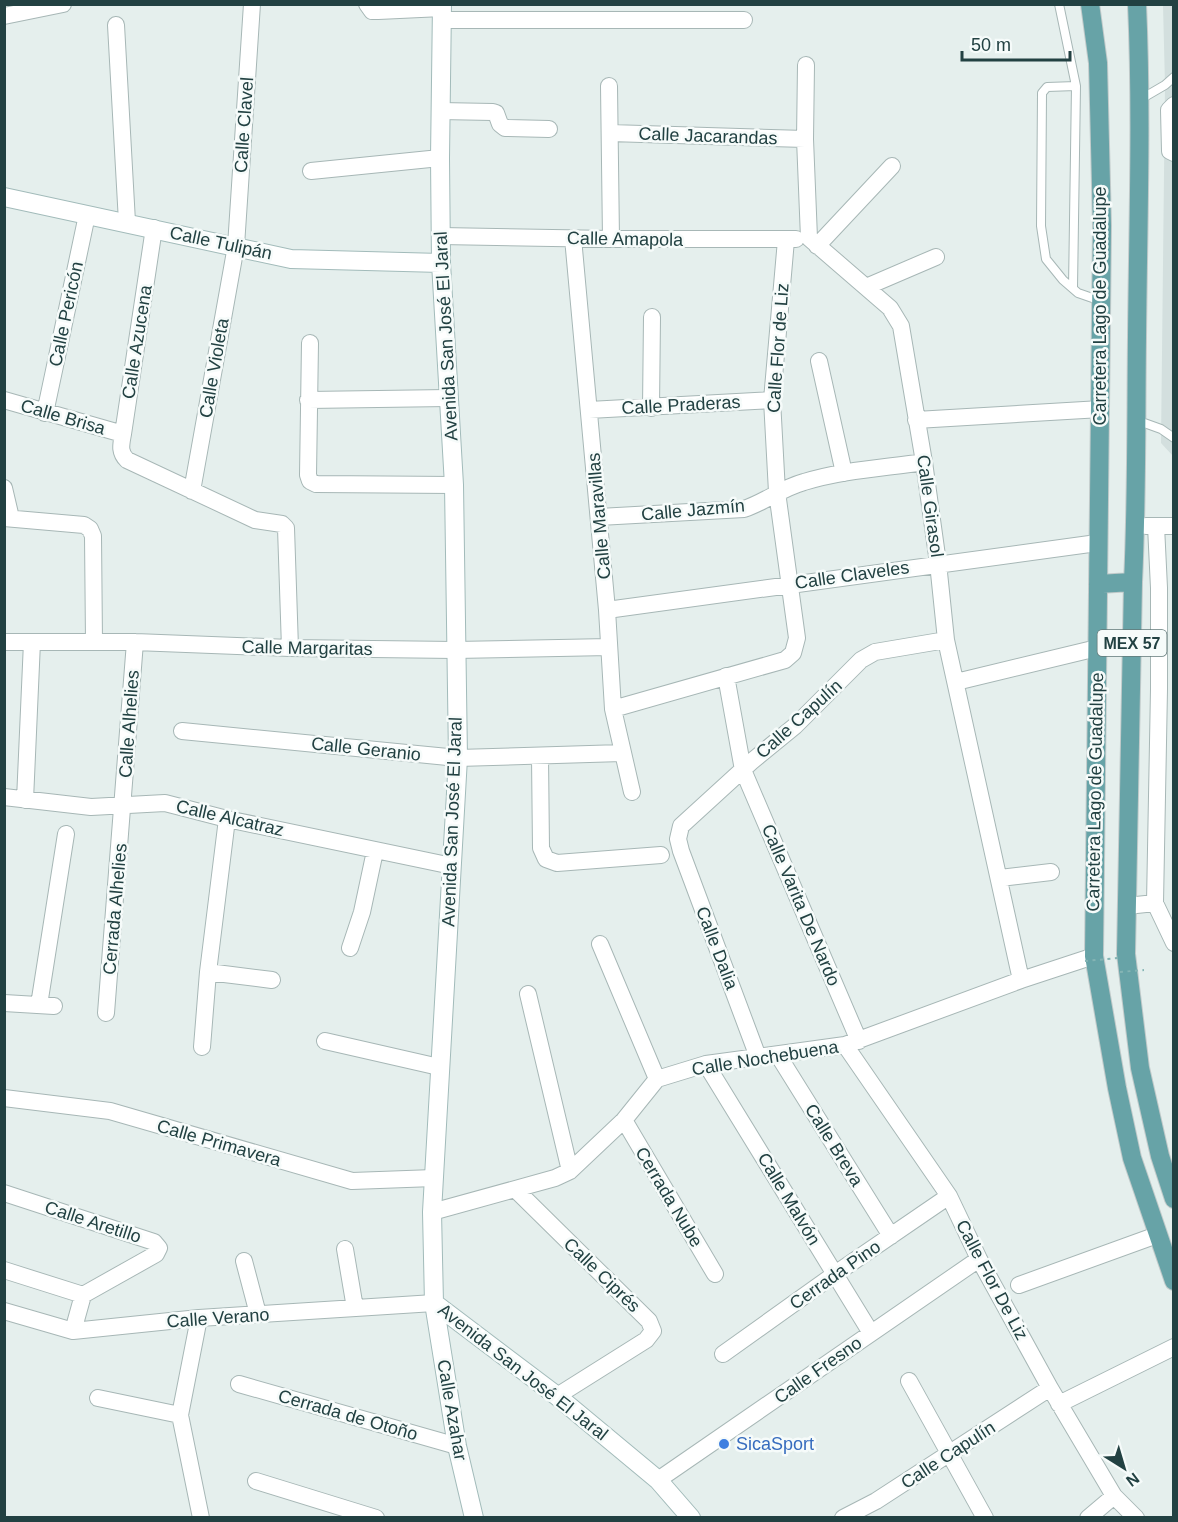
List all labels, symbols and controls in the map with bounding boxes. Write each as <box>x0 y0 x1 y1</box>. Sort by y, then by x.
scale bar <box>962 24 1070 62</box>
text: 50 m <box>971 35 1011 55</box>
street label: Calle Clavel <box>231 76 257 174</box>
street label: Calle Jacarandas <box>638 124 778 148</box>
street label: Carretera Lago de Guadalupe <box>1090 186 1110 426</box>
street label: Calle Tulipán <box>168 222 274 264</box>
street label: Calle Amapola <box>567 228 684 250</box>
street label: Avenida San José El Jaral <box>431 231 461 441</box>
street label: Calle Pericón <box>45 260 87 368</box>
street label: Calle Flor de Liz <box>763 282 793 414</box>
street label: Calle Azucena <box>118 283 156 400</box>
street label: Calle Violeta <box>195 316 233 419</box>
street label: Calle Praderas <box>621 392 741 418</box>
street label: Calle Brisa <box>18 395 109 439</box>
street label: Calle Maravillas <box>584 452 614 580</box>
street label: Calle Girasol <box>913 454 947 558</box>
street label: Calle Jazmín <box>640 496 746 524</box>
street label: Calle Claveles <box>794 557 910 593</box>
road number: MEX 57 <box>1098 630 1166 656</box>
street label: Calle Margaritas <box>241 637 373 659</box>
street label: Calle Alhelies <box>115 669 143 779</box>
street label: Carretera Lago de Guadalupe <box>1083 672 1107 912</box>
street label: Calle Capulín <box>752 675 846 763</box>
street label: Avenida San José El Jaral <box>438 717 466 927</box>
street label: Calle Geranio <box>310 733 422 765</box>
street label: Calle Alcatraz <box>174 796 286 840</box>
street label: Calle Varita De Nardo <box>758 821 844 989</box>
street label: Cerrada Alhelies <box>99 842 131 976</box>
street label: Calle Dalia <box>692 904 742 993</box>
street label: Calle Nochebuena <box>690 1036 841 1079</box>
street label: Calle Breva <box>801 1100 868 1191</box>
street label: Calle Primavera <box>155 1116 284 1171</box>
street label: Cerrada Nube <box>631 1143 707 1251</box>
street label: Calle Malvón <box>754 1149 824 1249</box>
street label: Calle Aretillo <box>42 1197 144 1247</box>
street label: Calle Flor De Liz <box>952 1217 1032 1343</box>
street label: Calle Ciprés <box>560 1234 644 1316</box>
street label: Cerrada Pino <box>786 1236 884 1314</box>
street label: Avenida San José El Jaral <box>434 1300 612 1444</box>
street label: Calle Verano <box>166 1304 270 1332</box>
street label: Calle Fresno <box>770 1333 866 1407</box>
street label: Calle Azahar <box>433 1358 471 1462</box>
street label: Cerrada de Otoño <box>276 1386 420 1444</box>
street label: Calle Capulín <box>897 1417 999 1493</box>
place label: SicaSport <box>736 1434 814 1454</box>
marker: SicaSport <box>717 1437 731 1451</box>
north arrow <box>1094 1438 1154 1498</box>
text: N <box>1123 1469 1142 1490</box>

